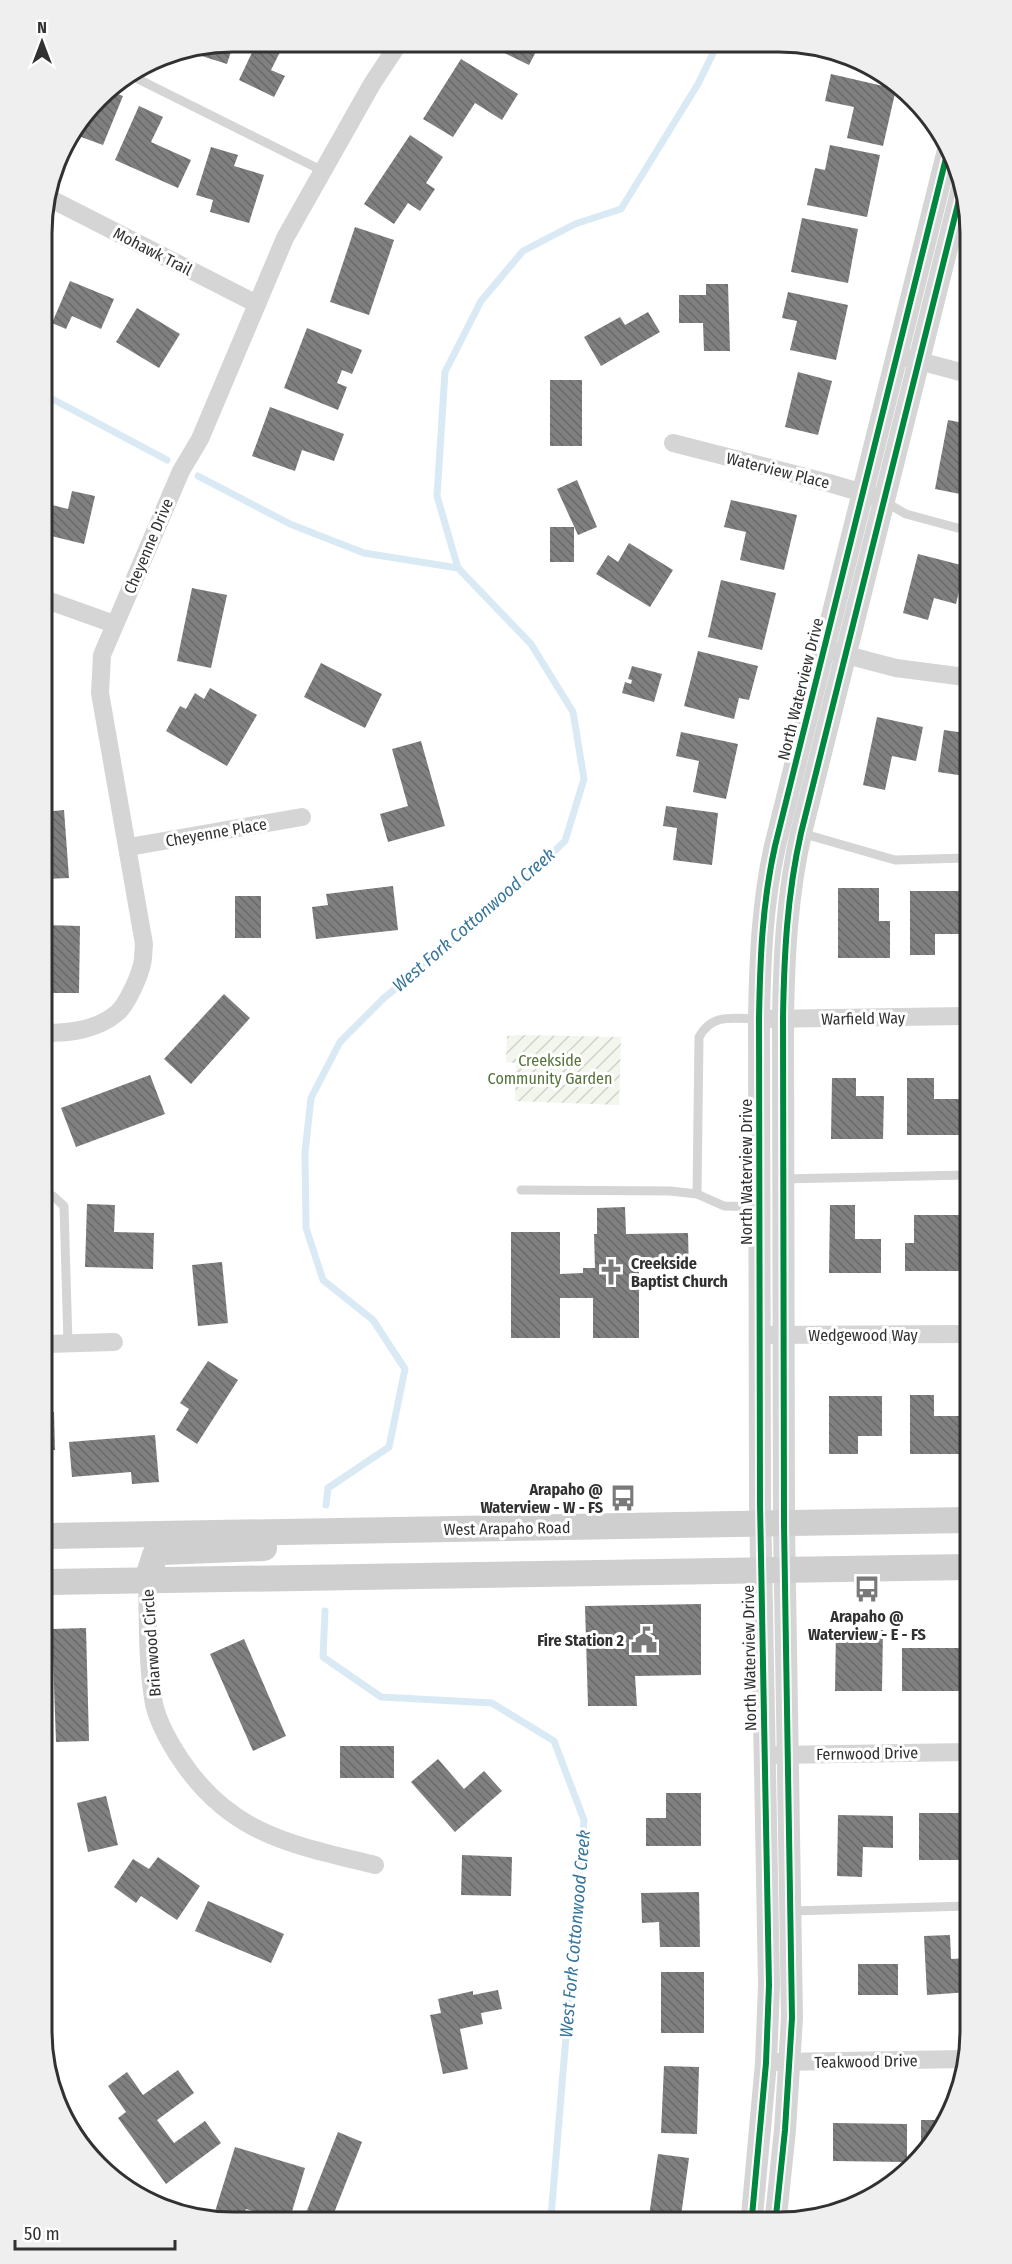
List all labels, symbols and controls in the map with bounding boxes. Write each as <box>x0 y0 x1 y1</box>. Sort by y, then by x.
north arrow <box>12 12 72 72</box>
text: N <box>37 18 47 37</box>
street label: Mohawk Trail <box>110 224 195 279</box>
street label: Waterview Place <box>724 448 832 493</box>
street label: Cheyenne Drive <box>120 496 177 597</box>
street label: North Waterview Drive <box>774 616 827 762</box>
street label: Cheyenne Place <box>164 814 268 851</box>
water label: West Fork Cottonwood Creek <box>388 843 560 997</box>
street label: Warfield Way <box>821 1008 906 1029</box>
park label: Creekside Community Garden <box>488 1051 612 1088</box>
street label: North Waterview Drive <box>737 1099 756 1245</box>
place label: Creekside Baptist Church <box>631 1254 728 1291</box>
church icon: Creekside Baptist Church <box>596 1257 626 1287</box>
street label: Wedgewood Way <box>808 1326 919 1345</box>
place label: Arapaho @ Waterview - W - FS <box>480 1480 603 1517</box>
bus stop icon: Arapaho @ Waterview - W - FS <box>608 1483 638 1513</box>
street label: West Arapaho Road <box>443 1518 571 1539</box>
bus stop icon: Arapaho @ Waterview - E - FS <box>852 1574 882 1604</box>
street label: North Waterview Drive <box>739 1585 760 1731</box>
street label: Briarwood Circle <box>138 1589 165 1697</box>
place label: Arapaho @ Waterview - E - FS <box>808 1607 926 1644</box>
public building icon: Fire Station 2 <box>629 1625 659 1655</box>
place label: Fire Station 2 <box>537 1631 625 1650</box>
street label: Fernwood Drive <box>816 1743 918 1764</box>
water label: West Fork Cottonwood Creek <box>555 1829 595 2039</box>
street label: Teakwood Drive <box>814 2051 918 2072</box>
scale bar <box>15 2213 176 2251</box>
text: 50 m <box>24 2223 60 2245</box>

